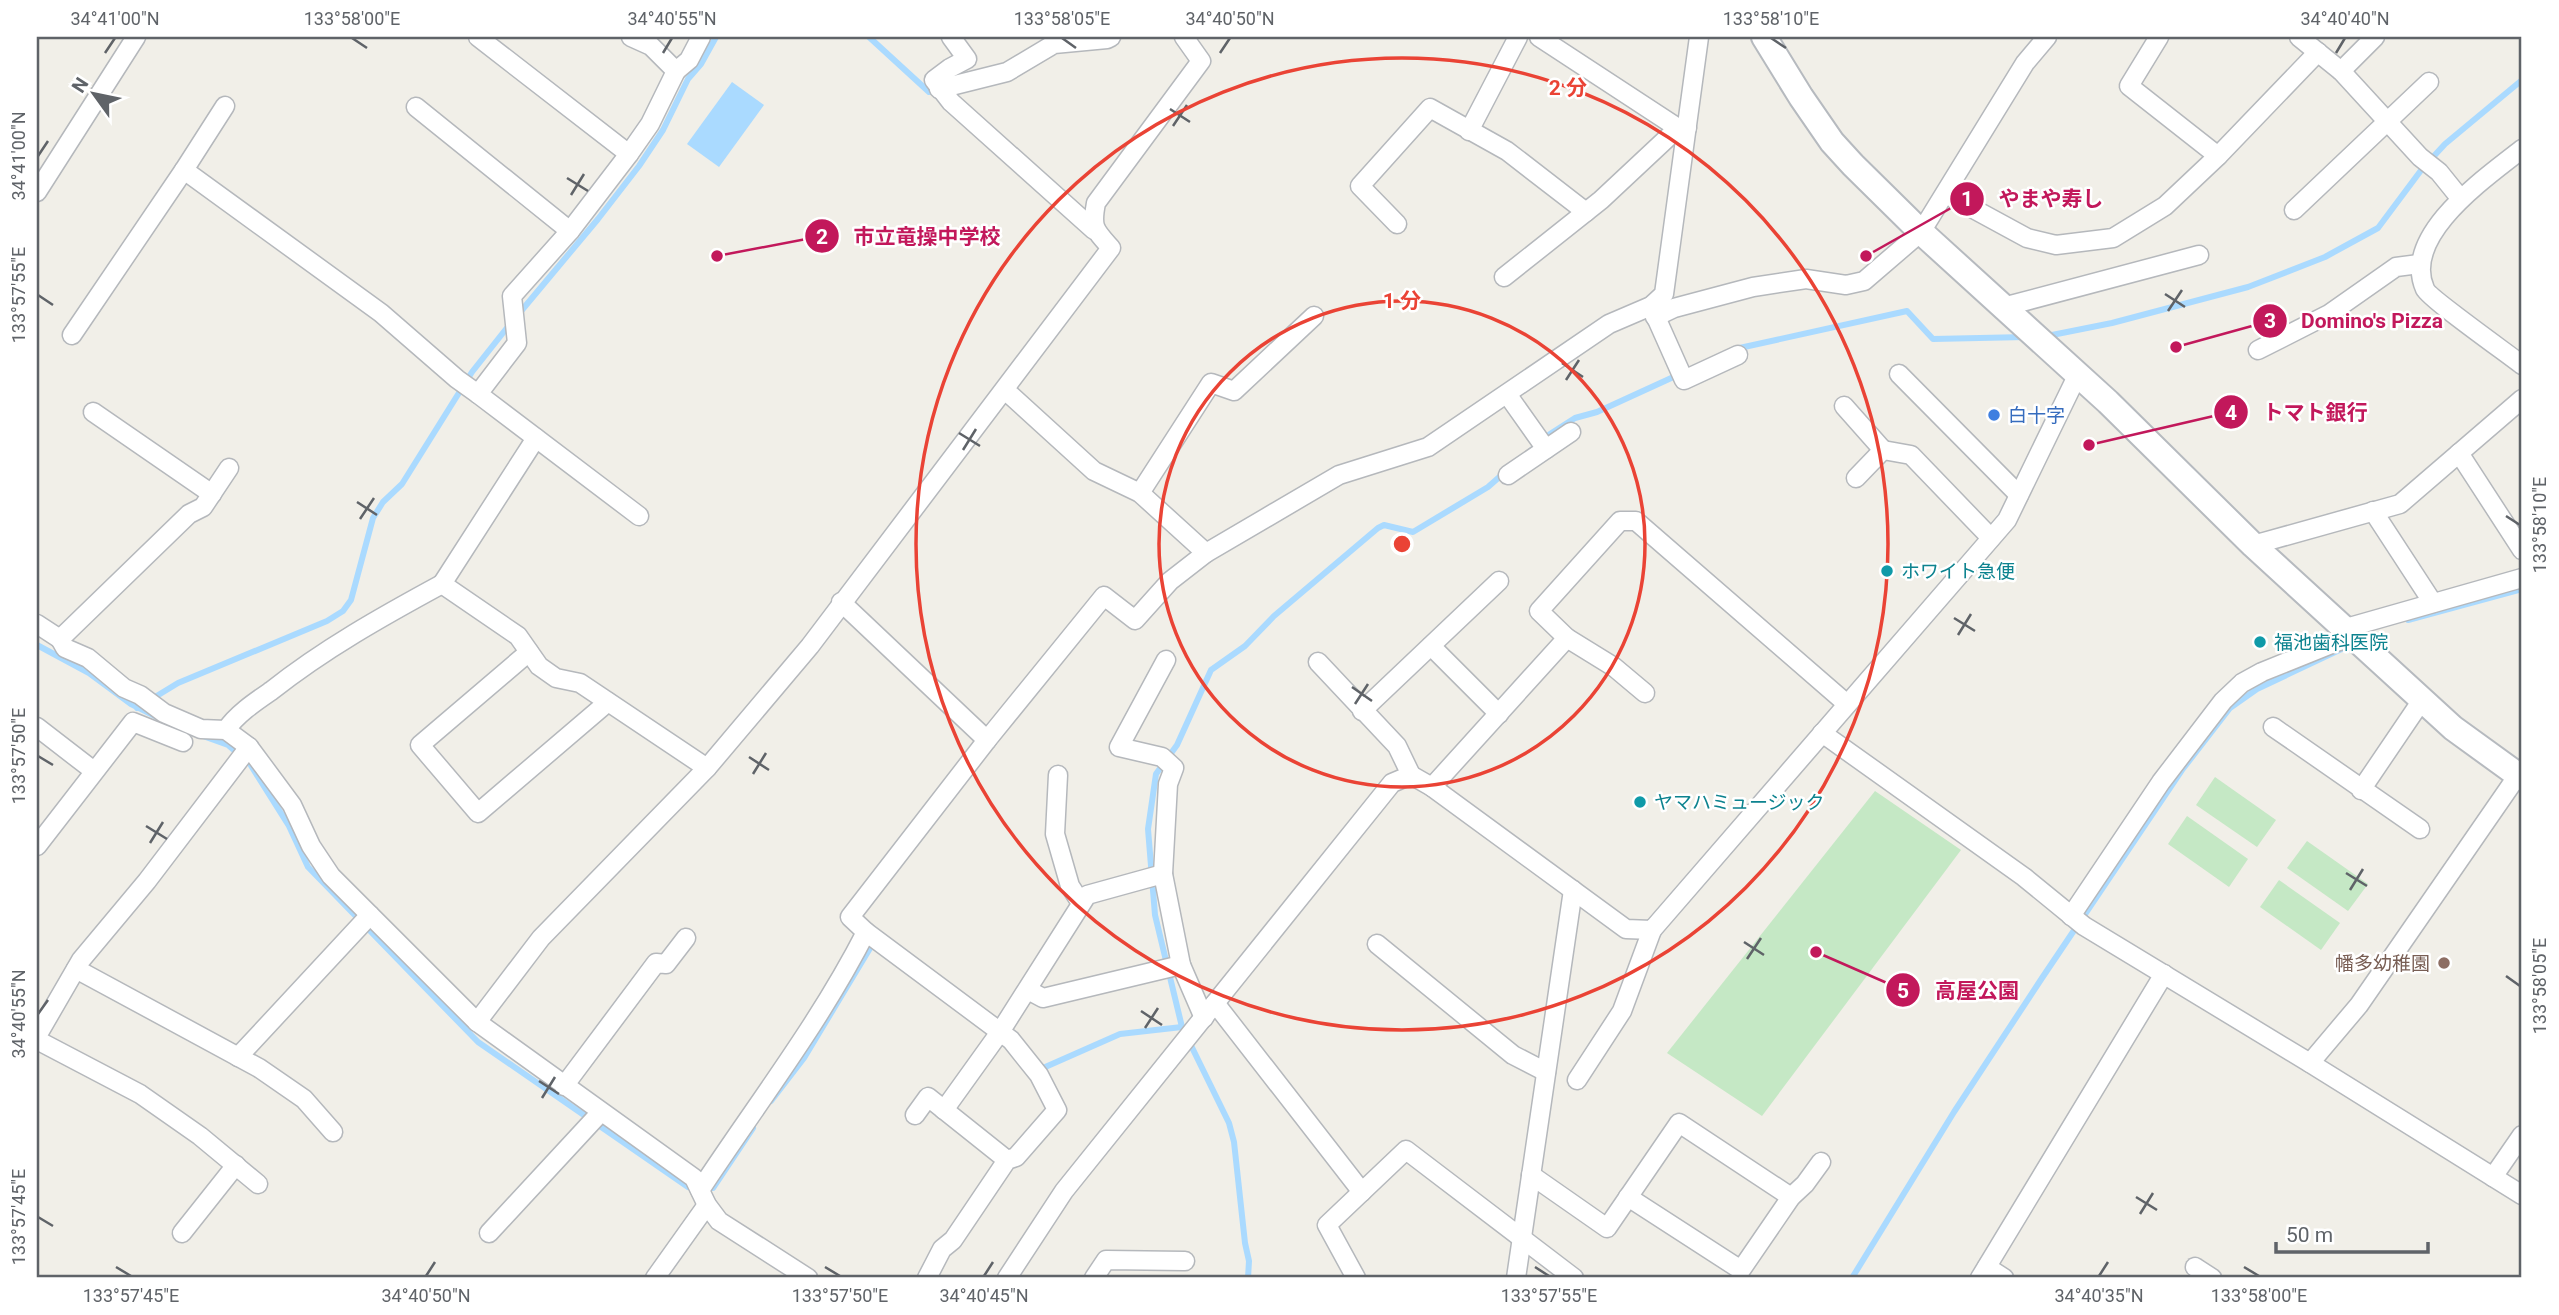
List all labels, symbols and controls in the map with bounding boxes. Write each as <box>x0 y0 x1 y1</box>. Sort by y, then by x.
text: 34°41'00"N <box>70 8 160 29</box>
text: 133°58'00"E <box>304 8 400 29</box>
text: 34°40'55"N <box>627 8 717 29</box>
text: 133°58'05"E <box>1014 8 1110 29</box>
text: 34°40'50"N <box>1185 8 1275 29</box>
text: 133°58'10"E <box>1723 8 1819 29</box>
text: 34°40'40"N <box>2300 8 2390 29</box>
north arrow <box>60 60 130 130</box>
text: N <box>67 73 93 97</box>
text: 2 分 <box>1549 76 1587 100</box>
text: 34°41'00"N <box>8 111 29 201</box>
callout: やまや寿し <box>1949 178 2117 220</box>
text: 1 <box>1961 187 1973 211</box>
text: やまや寿し <box>1999 187 2104 211</box>
callout: 市立竜操中学校 <box>805 215 1015 257</box>
text: 2 <box>816 225 828 249</box>
text: 市立竜操中学校 <box>854 225 1001 249</box>
text: 133°57'55"E <box>8 247 29 343</box>
text: 1 分 <box>1383 289 1421 313</box>
callout: Domino's Pizza <box>2252 300 2457 342</box>
text: 3 <box>2264 309 2276 333</box>
text: Domino's Pizza <box>2301 309 2443 333</box>
callout: トマト銀行 <box>2213 391 2381 433</box>
text: 4 <box>2225 401 2237 425</box>
text: トマト銀行 <box>2263 401 2368 425</box>
place label: 白十字 <box>2008 404 2065 427</box>
marker: 白十字 <box>1986 407 2002 423</box>
text: 133°58'10"E <box>2529 477 2550 573</box>
centre of rings <box>1390 532 1414 556</box>
place label: ホワイト急便 <box>1901 560 2015 583</box>
marker: ホワイト急便 <box>1879 563 1895 579</box>
place label: 福池歯科医院 <box>2274 631 2388 654</box>
marker: 福池歯科医院 <box>2252 634 2268 650</box>
text: 133°57'50"E <box>8 708 29 804</box>
place label: ヤマハミュージック <box>1654 791 1825 814</box>
marker: ヤマハミュージック <box>1632 794 1648 810</box>
text: 133°58'05"E <box>2529 938 2550 1034</box>
place label: 幡多幼稚園 <box>2335 952 2430 975</box>
marker: 幡多幼稚園 <box>2436 955 2452 971</box>
text: 34°40'55"N <box>8 969 29 1059</box>
callout: 高屋公園 <box>1886 969 2033 1011</box>
text: 5 <box>1897 979 1909 1003</box>
text: 高屋公園 <box>1935 979 2019 1003</box>
text: 133°57'45"E <box>8 1169 29 1265</box>
scale bar <box>2276 1210 2428 1254</box>
text: 50 m <box>2286 1223 2333 1247</box>
text: 133°57'45"E <box>83 1285 179 1306</box>
text: 34°40'50"N <box>381 1285 471 1306</box>
text: 133°57'50"E <box>792 1285 888 1306</box>
text: 34°40'45"N <box>939 1285 1029 1306</box>
text: 133°57'55"E <box>1501 1285 1597 1306</box>
text: 34°40'35"N <box>2054 1285 2144 1306</box>
text: 133°58'00"E <box>2211 1285 2307 1306</box>

